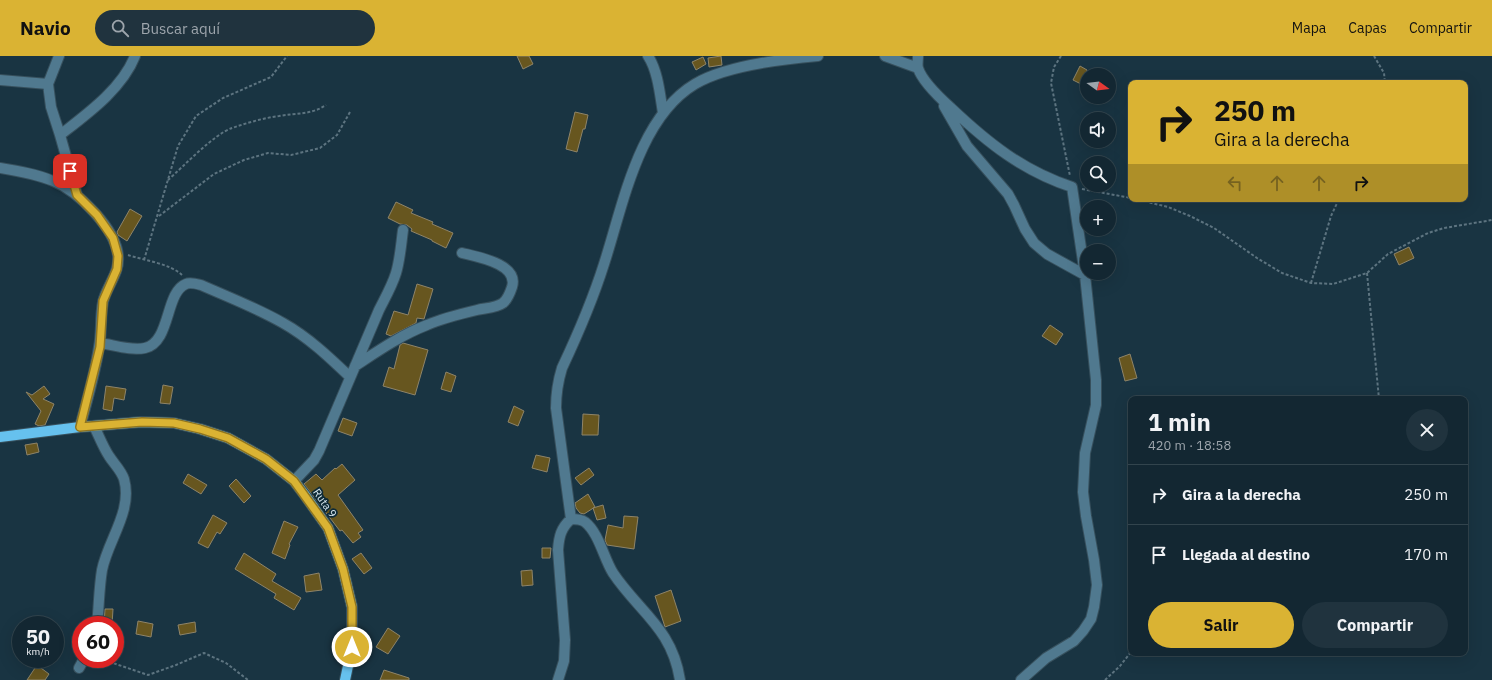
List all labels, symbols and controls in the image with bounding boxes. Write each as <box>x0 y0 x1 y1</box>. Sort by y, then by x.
search box <box>95 10 375 46</box>
text: Navio <box>20 16 71 40</box>
icon: search <box>109 17 131 39</box>
text: Buscar aquí <box>141 19 220 38</box>
text: Mapa <box>1292 19 1326 37</box>
text: Capas <box>1348 19 1387 37</box>
text: Compartir <box>1409 19 1472 37</box>
north arrow <box>1080 68 1116 104</box>
map controls <box>1080 68 1116 280</box>
text: 250 m <box>1214 92 1296 129</box>
icon: right <box>1148 96 1200 148</box>
button: sound <box>1080 112 1116 148</box>
text: Gira a la derecha <box>1214 128 1350 151</box>
pin <box>53 154 87 188</box>
button: search <box>1080 156 1116 192</box>
icon: arrive <box>59 160 81 182</box>
icon: left <box>1224 172 1246 194</box>
icon: ahead <box>1266 172 1288 194</box>
icon: ahead <box>1308 172 1330 194</box>
icon: right <box>1350 172 1372 194</box>
button: + <box>1080 200 1116 236</box>
button: − <box>1080 244 1116 280</box>
text: 1 min <box>1148 406 1211 438</box>
button: close <box>1406 409 1448 451</box>
text: 420 m · 18:58 <box>1148 437 1231 454</box>
icon: right <box>1148 484 1170 506</box>
text: Gira a la derecha <box>1182 485 1301 504</box>
text: 250 m <box>1404 485 1448 504</box>
street label: Ruta 9 <box>310 486 340 520</box>
icon: arrive <box>1148 544 1170 566</box>
text: Llegada al destino <box>1182 545 1310 564</box>
text: 170 m <box>1404 545 1448 564</box>
button: Salir <box>1148 602 1294 648</box>
button: Compartir <box>1302 602 1448 648</box>
speed limit sign: 60 <box>72 616 124 668</box>
text: 50 <box>26 623 50 650</box>
position arrow <box>331 626 373 668</box>
text: km/h <box>26 645 50 658</box>

